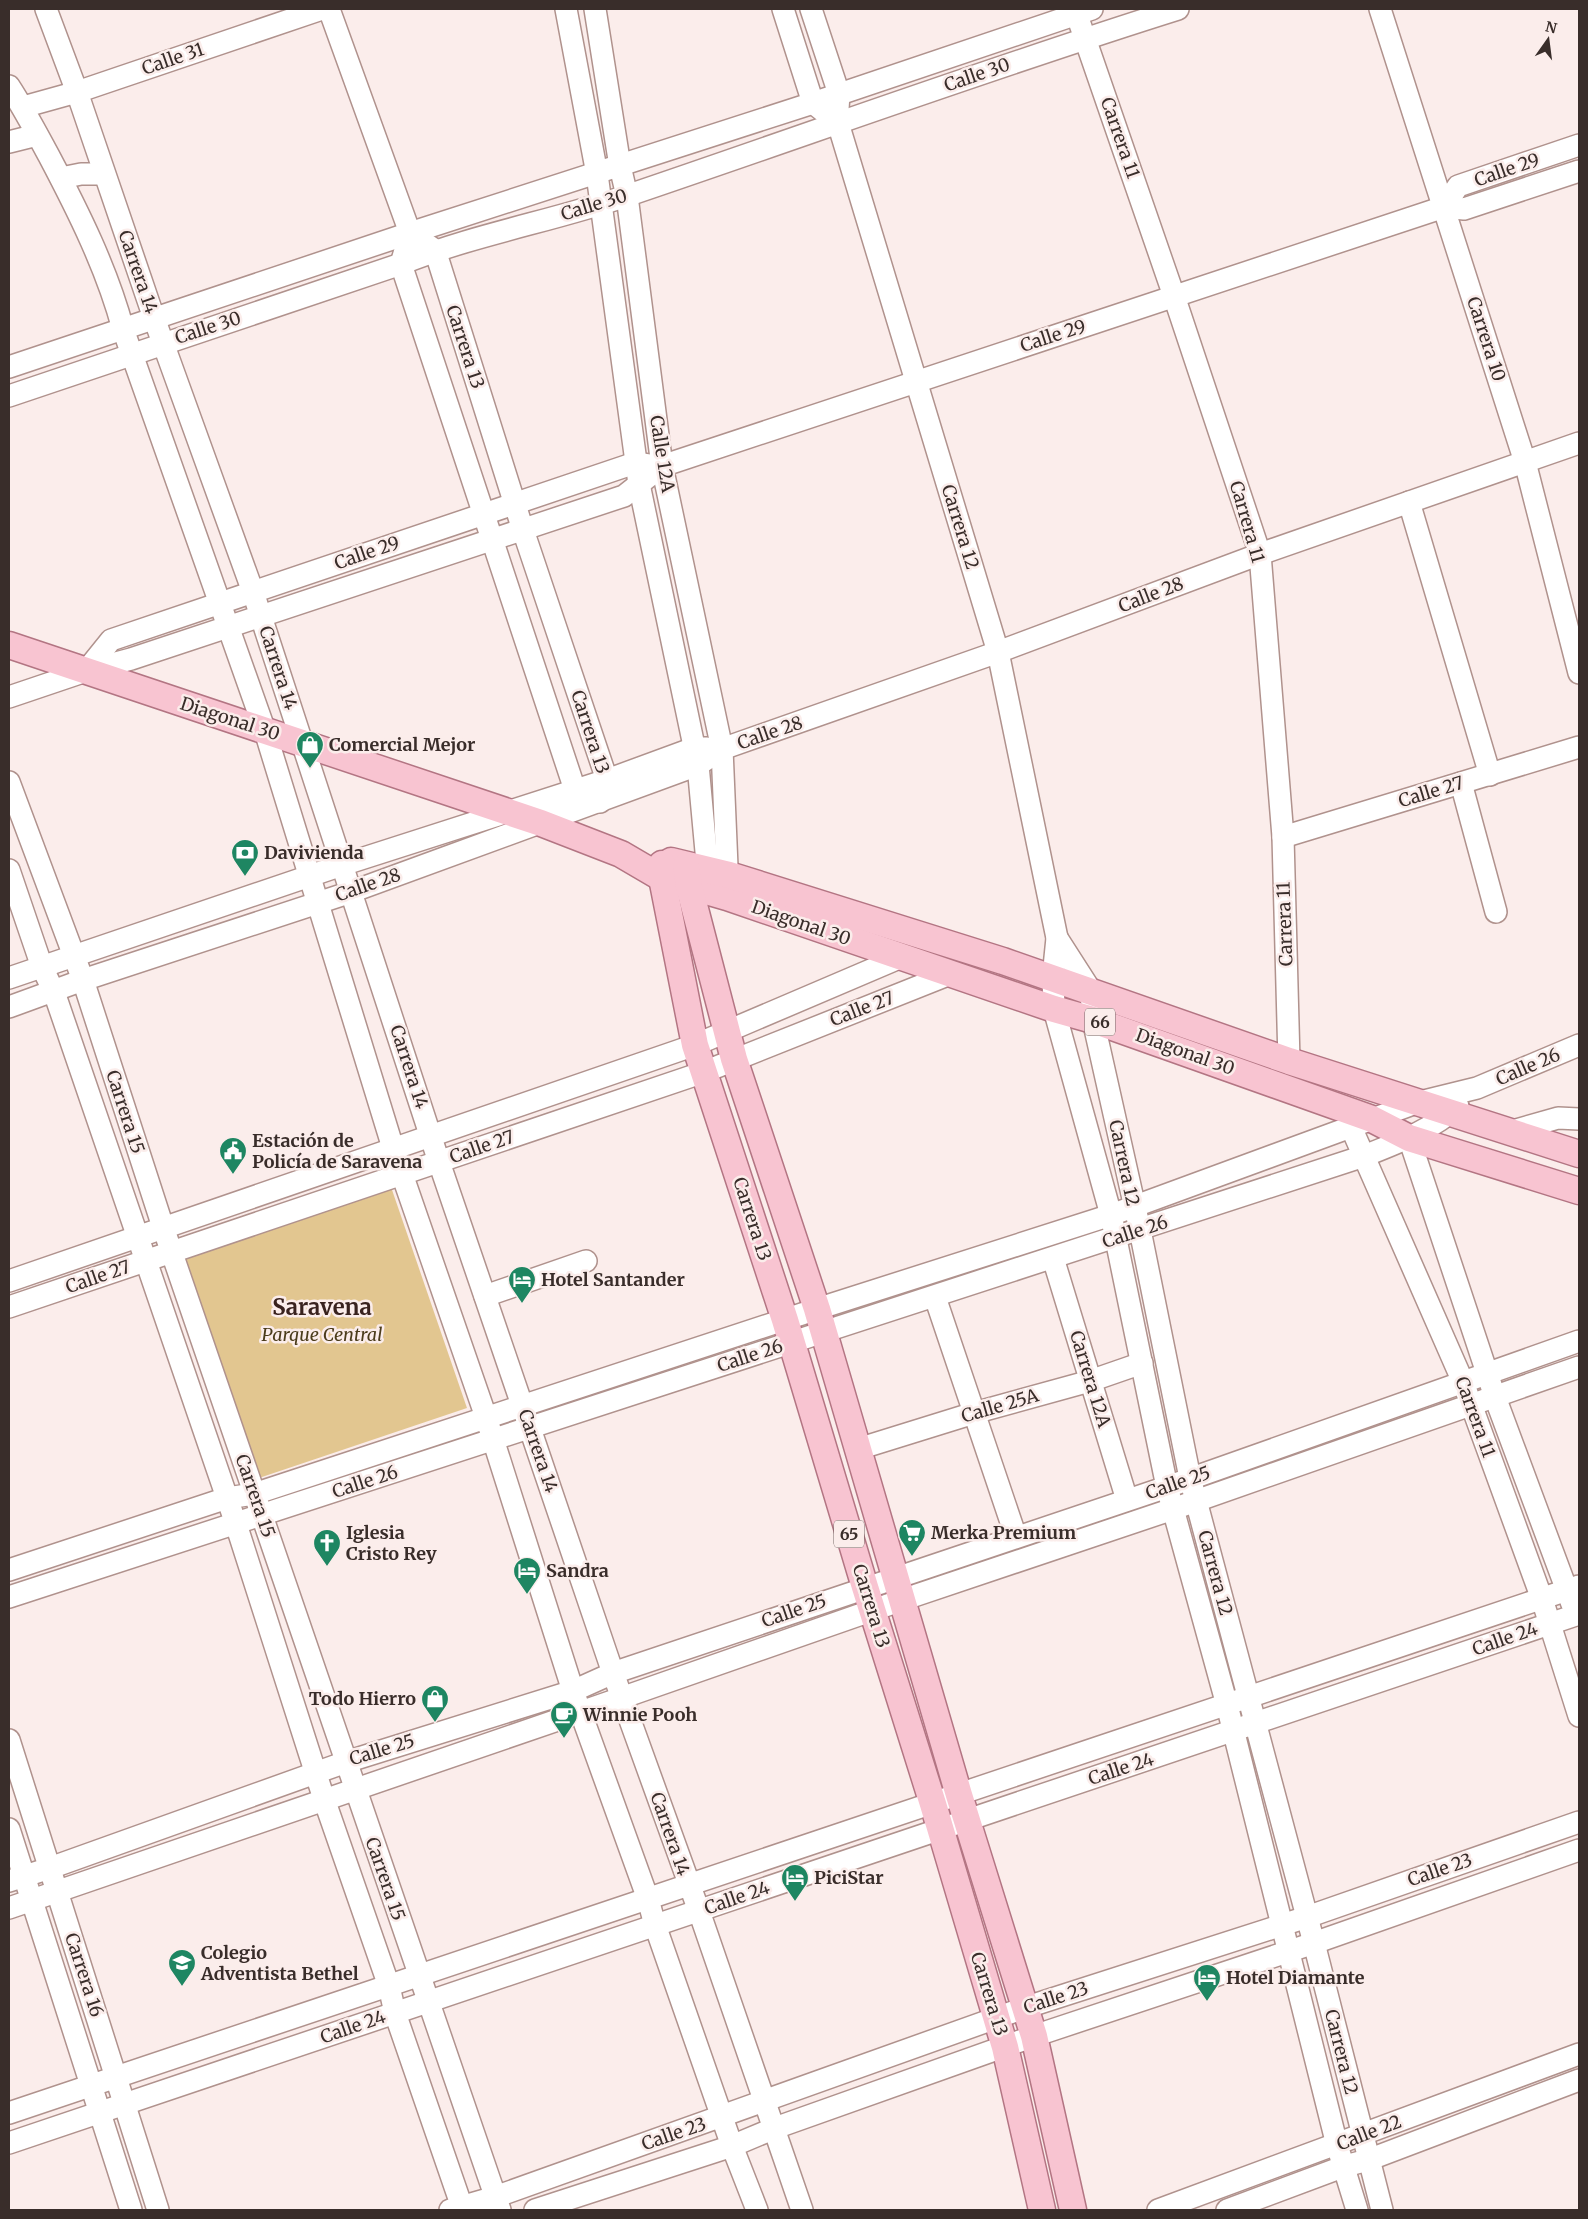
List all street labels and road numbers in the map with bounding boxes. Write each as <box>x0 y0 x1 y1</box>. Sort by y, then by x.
street label: Calle 31 <box>139 37 207 80</box>
street label: Calle 30 <box>941 53 1013 96</box>
street label: Carrera 11 <box>1096 94 1145 181</box>
street label: Calle 29 <box>1471 148 1543 191</box>
street label: Calle 30 <box>558 184 630 225</box>
street label: Carrera 14 <box>113 227 163 317</box>
street label: Carrera 10 <box>1462 294 1511 384</box>
street label: Carrera 13 <box>441 302 490 392</box>
street label: Calle 30 <box>172 306 244 349</box>
street label: Calle 29 <box>1017 314 1089 357</box>
street label: Calle 12A <box>645 414 680 494</box>
street label: Carrera 11 <box>1225 478 1270 566</box>
street label: Carrera 12 <box>937 482 984 572</box>
street label: Calle 29 <box>331 531 403 574</box>
street label: Calle 28 <box>1115 572 1187 617</box>
street label: Carrera 14 <box>254 623 303 713</box>
street label: Carrera 13 <box>566 687 615 777</box>
street label: Diagonal 30 <box>177 692 283 745</box>
street label: Calle 28 <box>734 711 806 754</box>
street label: Calle 27 <box>1396 771 1466 812</box>
street label: Calle 28 <box>332 863 404 906</box>
street label: Carrera 11 <box>1272 881 1297 967</box>
street label: Diagonal 30 <box>749 895 854 950</box>
street label: Calle 27 <box>827 986 897 1031</box>
road number: 66 <box>1085 1009 1115 1036</box>
street label: Carrera 14 <box>385 1022 434 1112</box>
street label: Diagonal 30 <box>1133 1023 1238 1080</box>
street label: Calle 26 <box>1492 1043 1564 1090</box>
street label: Carrera 15 <box>101 1067 150 1157</box>
street label: Carrera 12 <box>1104 1118 1145 1208</box>
street label: Calle 27 <box>446 1125 517 1168</box>
street label: Carrera 13 <box>728 1174 777 1264</box>
street label: Calle 26 <box>1099 1210 1171 1253</box>
street label: Calle 27 <box>62 1255 133 1298</box>
street label: Carrera 12A <box>1065 1328 1116 1430</box>
street label: Calle 26 <box>714 1334 786 1377</box>
street label: Carrera 11 <box>1450 1373 1501 1460</box>
street label: Calle 25A <box>959 1383 1041 1427</box>
street label: Carrera 14 <box>513 1406 563 1496</box>
street label: Carrera 15 <box>230 1451 280 1541</box>
street label: Calle 26 <box>329 1460 401 1503</box>
street label: Calle 25 <box>1142 1461 1213 1504</box>
road number: 65 <box>834 1520 864 1548</box>
street label: Carrera 12 <box>1193 1528 1238 1618</box>
street label: Carrera 13 <box>848 1561 895 1651</box>
street label: Calle 25 <box>758 1589 829 1632</box>
street label: Calle 24 <box>1469 1617 1541 1660</box>
street label: Calle 25 <box>346 1729 417 1770</box>
street label: Calle 24 <box>1085 1747 1157 1790</box>
street label: Carrera 14 <box>645 1789 695 1879</box>
street label: Carrera 15 <box>360 1834 410 1924</box>
street label: Calle 23 <box>1405 1848 1475 1891</box>
street label: Calle 24 <box>701 1876 773 1919</box>
street label: Carrera 16 <box>60 1930 109 2020</box>
street label: Carrera 13 <box>966 1949 1013 2039</box>
street label: Calle 23 <box>1021 1976 1091 2019</box>
street label: Calle 24 <box>317 2005 389 2048</box>
street label: Carrera 12 <box>1320 2007 1363 2097</box>
street label: Calle 22 <box>1333 2110 1404 2155</box>
street label: Calle 23 <box>639 2112 709 2155</box>

